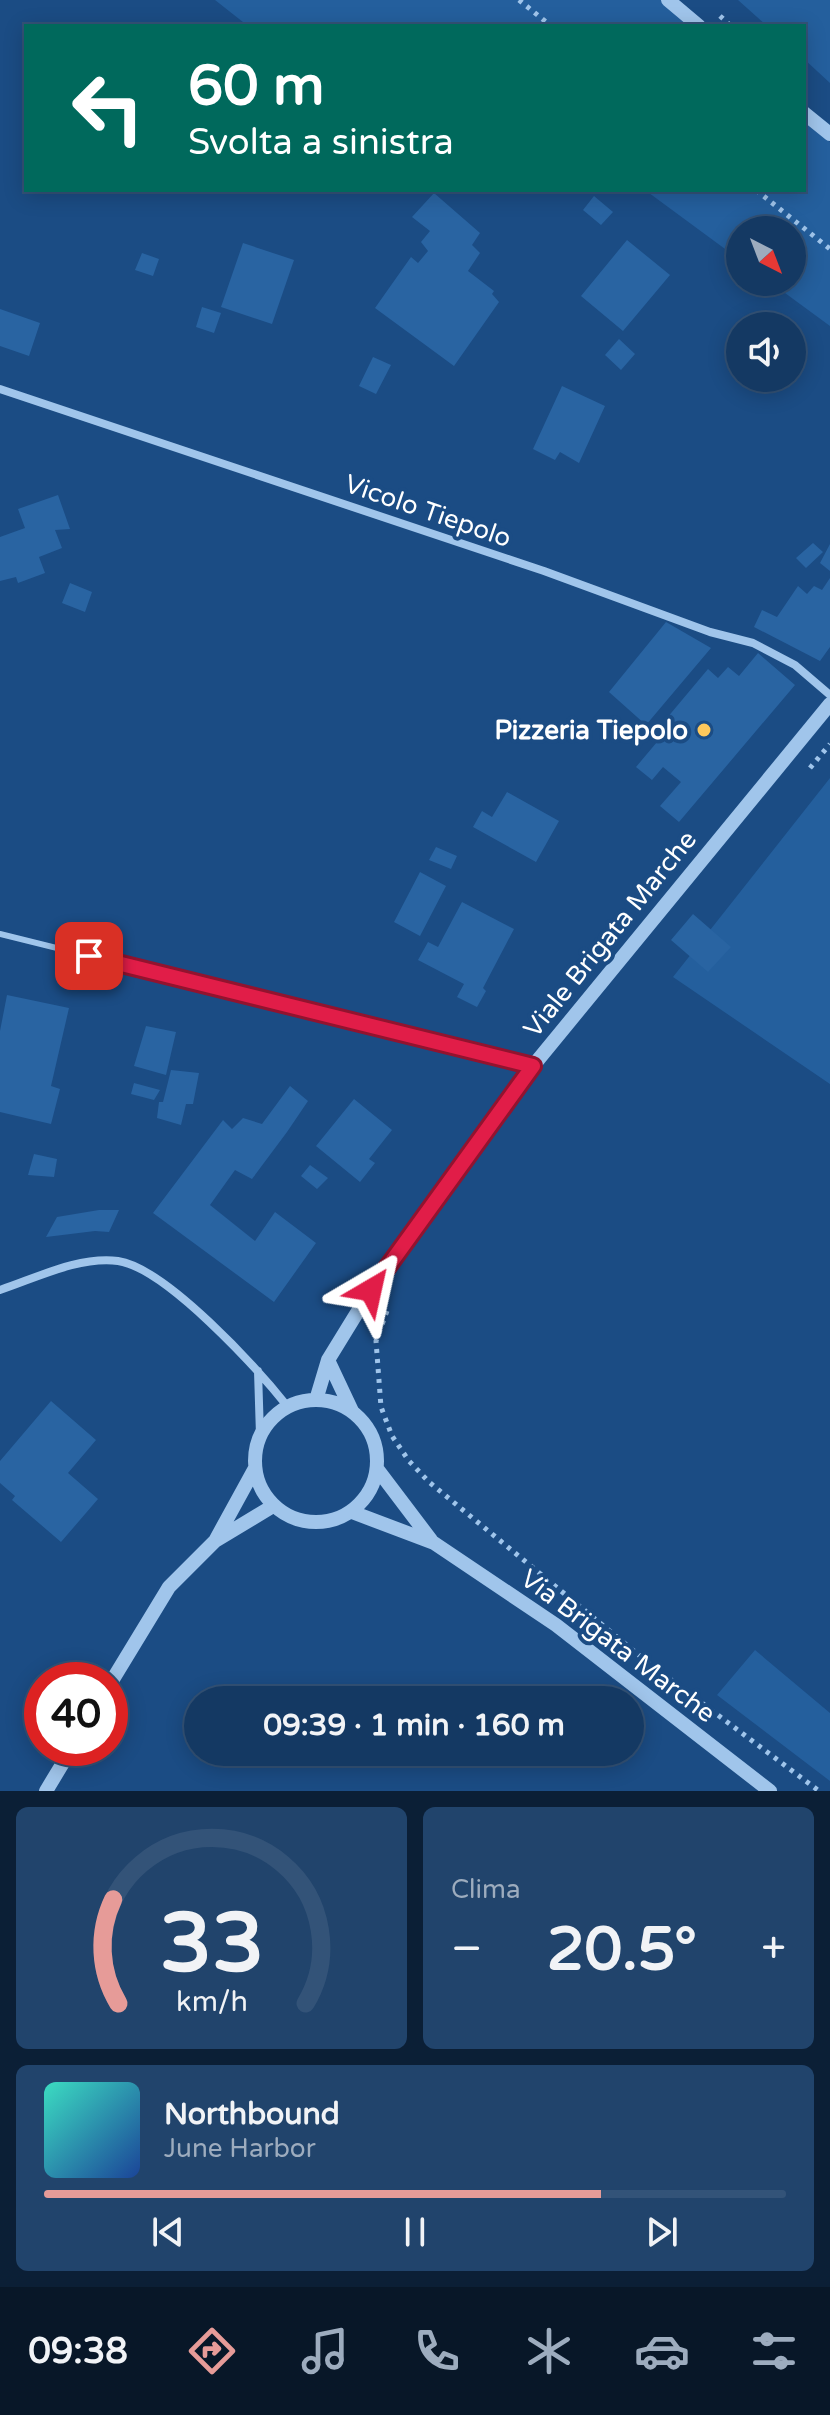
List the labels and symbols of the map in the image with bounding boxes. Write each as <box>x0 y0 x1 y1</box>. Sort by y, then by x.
north arrow <box>726 216 806 296</box>
street label: Vicolo Tiepolo <box>341 468 515 554</box>
place label: Pizzeria Tiepolo <box>495 715 688 746</box>
marker: Pizzeria Tiepolo <box>695 721 713 739</box>
street label: Viale Brigata Marche <box>517 824 703 1044</box>
pin <box>55 922 123 990</box>
position arrow <box>329 1248 413 1332</box>
street label: Via Brigata Marche <box>515 1563 721 1729</box>
speed limit sign: 40 <box>24 1662 128 1766</box>

